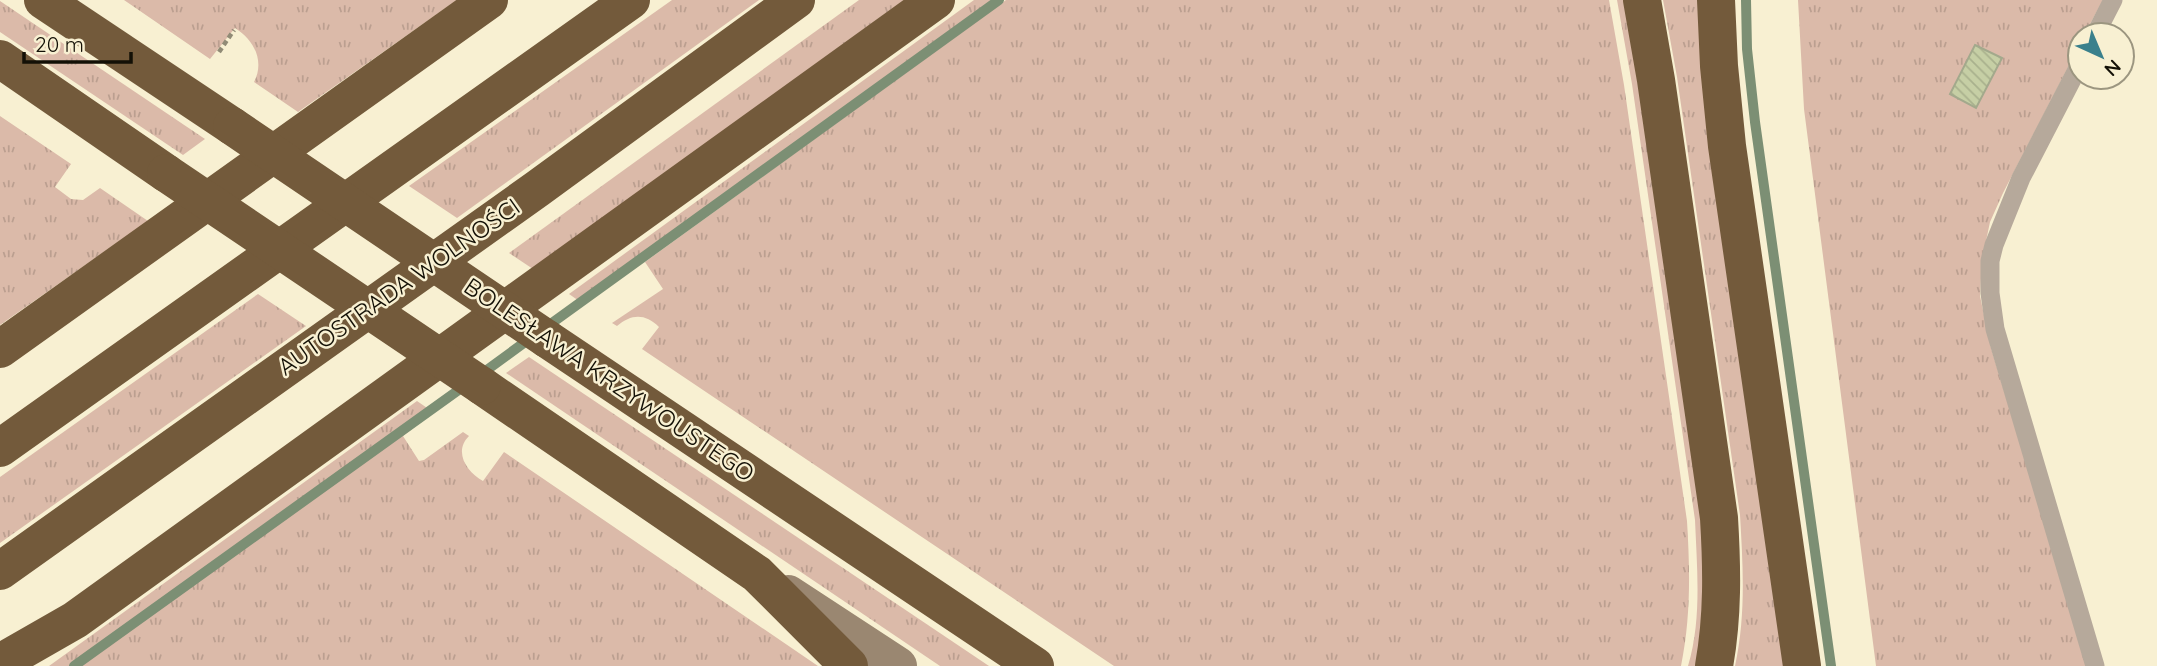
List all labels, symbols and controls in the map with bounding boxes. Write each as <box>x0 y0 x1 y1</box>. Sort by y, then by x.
scale bar <box>24 21 131 65</box>
north arrow <box>2066 21 2136 91</box>
text: 20 m <box>35 31 84 57</box>
text: N <box>2099 55 2126 82</box>
street label: AUTOSTRADA WOLNOŚCI <box>272 191 525 381</box>
street label: BOLESŁAWA KRZYWOUSTEGO <box>459 271 760 488</box>

